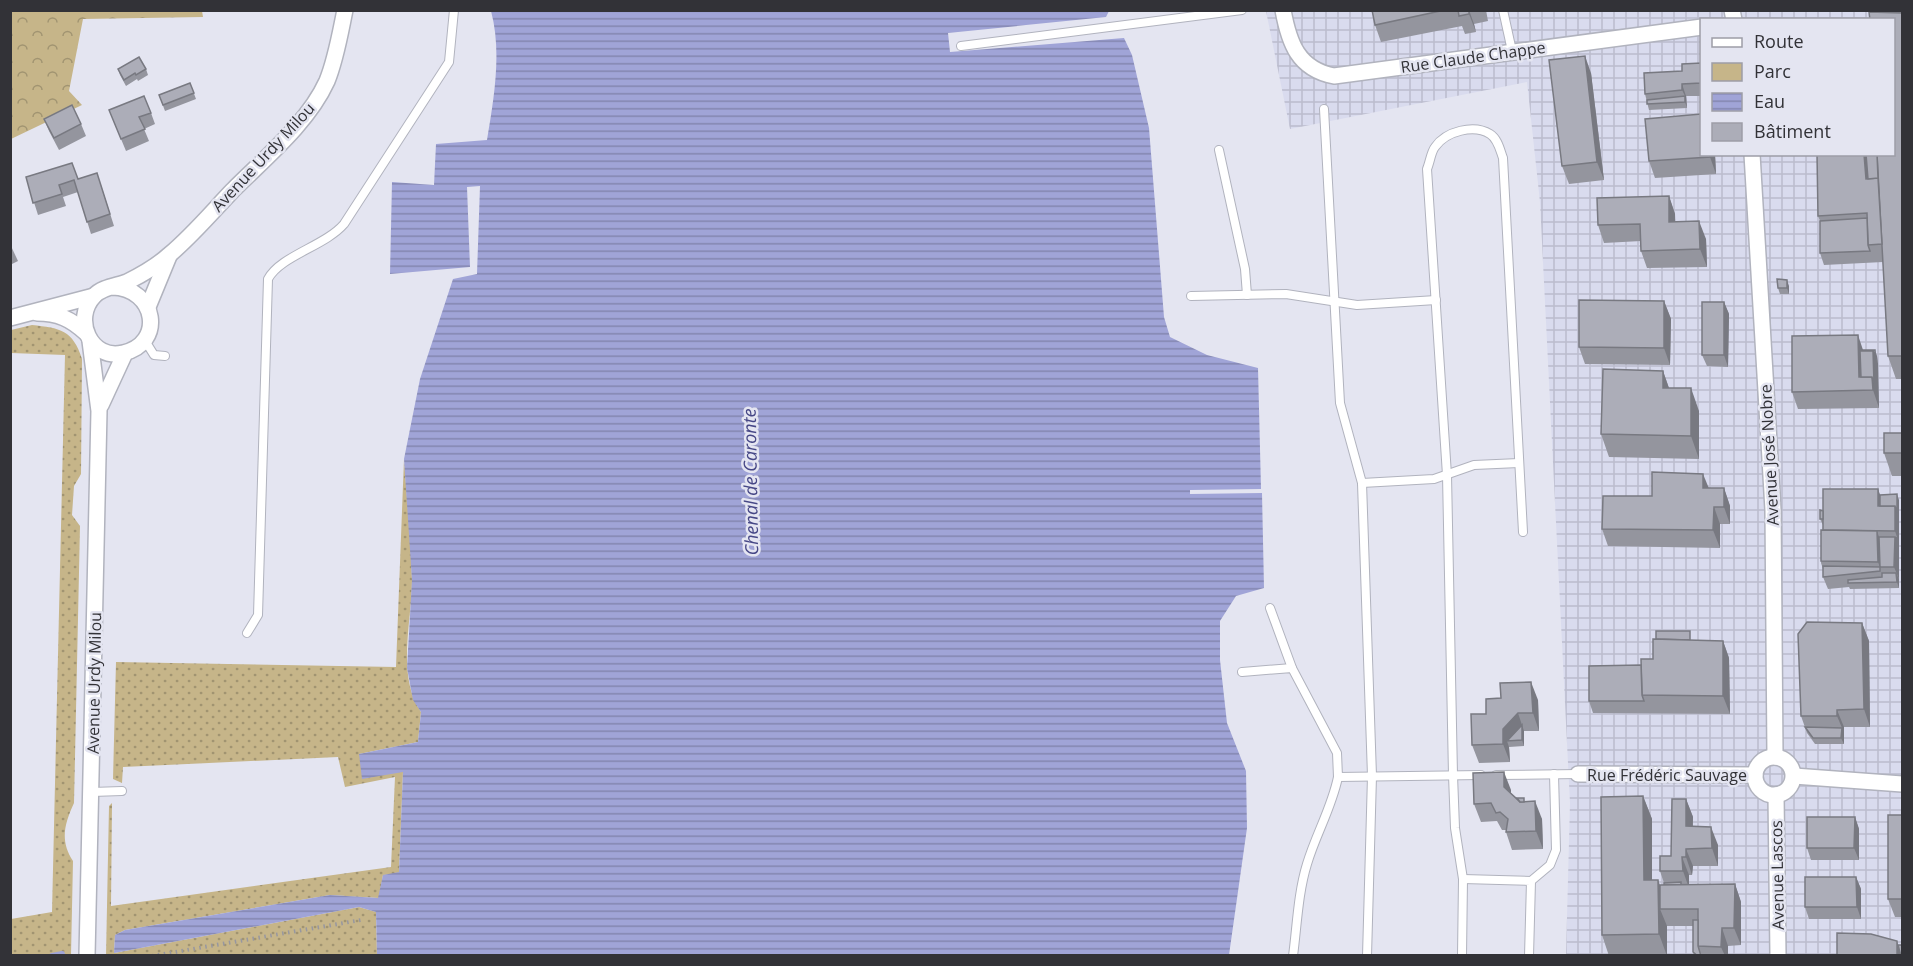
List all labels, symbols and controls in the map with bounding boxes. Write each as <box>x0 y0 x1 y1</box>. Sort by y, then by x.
legend <box>1700 18 1895 156</box>
text: Route <box>1754 29 1804 53</box>
street label: Rue Claude Chappe <box>1399 36 1547 78</box>
text: Parc <box>1754 59 1791 83</box>
text: Eau <box>1754 89 1785 113</box>
street label: Avenue Urdy Milou <box>207 98 319 216</box>
text: Bâtiment <box>1754 119 1831 143</box>
street label: Avenue José Nobre <box>1754 384 1784 526</box>
water label: Chenal de Caronte <box>737 408 763 556</box>
street label: Avenue Urdy Milou <box>82 612 106 754</box>
street label: Rue Frédéric Sauvage <box>1587 764 1747 786</box>
street label: Avenue Lascos <box>1765 820 1789 930</box>

